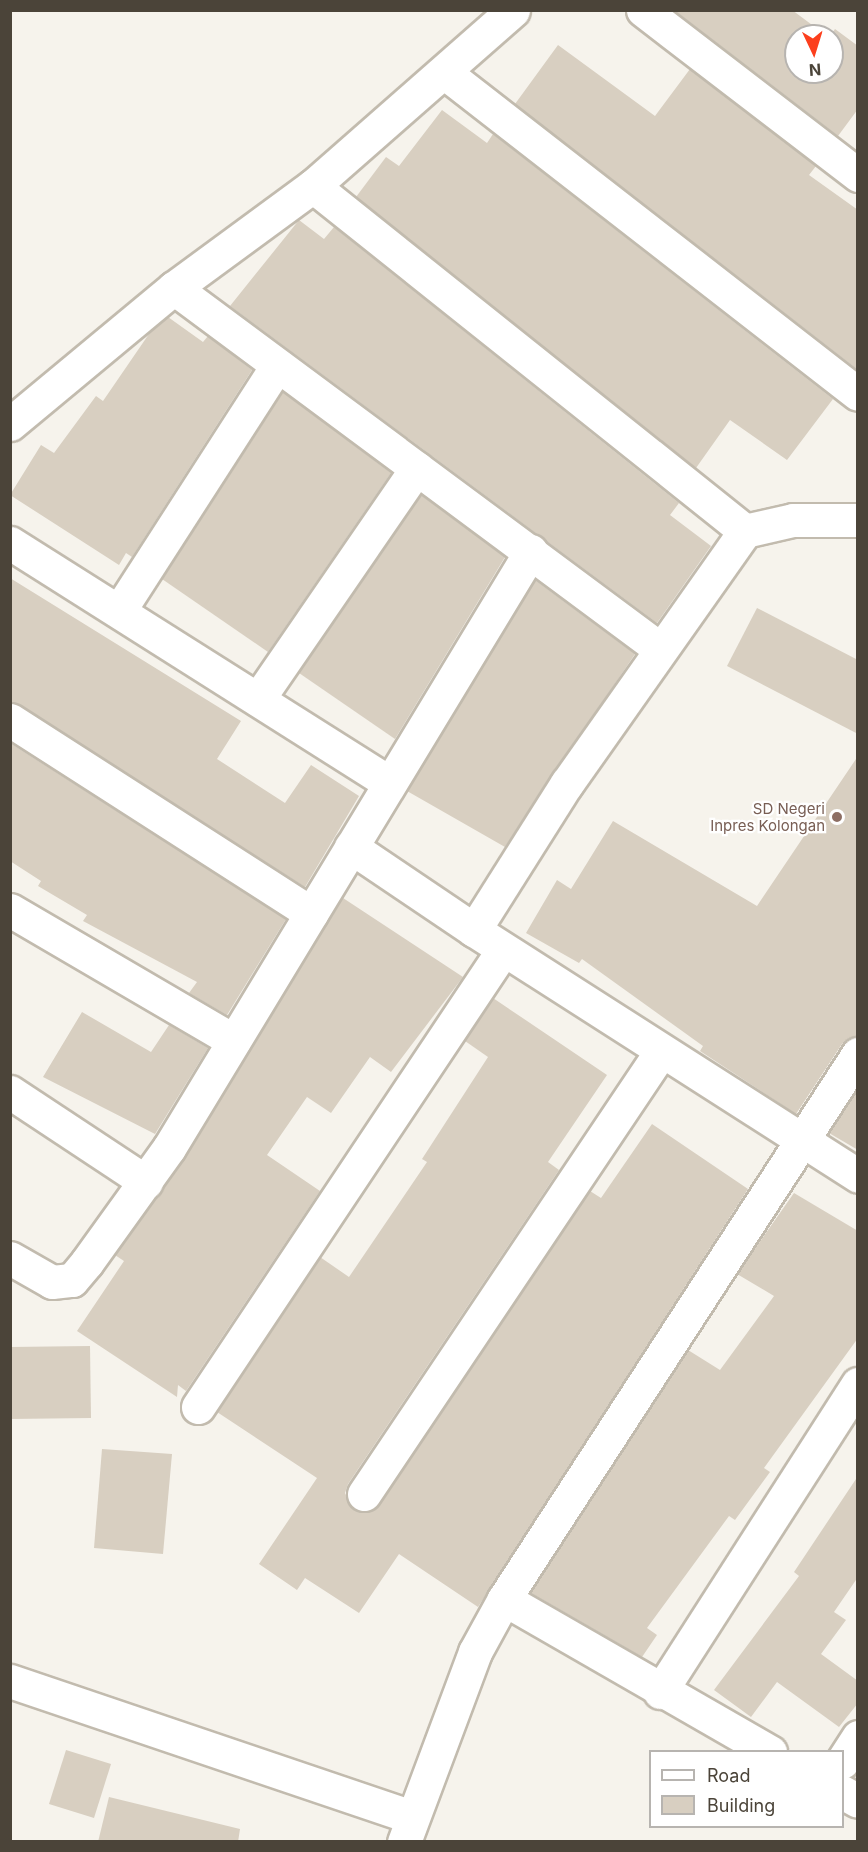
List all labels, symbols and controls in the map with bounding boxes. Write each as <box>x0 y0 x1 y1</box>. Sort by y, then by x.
north arrow <box>784 24 844 84</box>
text: N <box>808 60 822 80</box>
place label: SD Negeri Inpres Kolongan <box>710 799 825 834</box>
marker: SD Negeri Inpres Kolongan <box>830 810 844 824</box>
legend <box>649 1750 844 1828</box>
text: Road <box>707 1765 750 1786</box>
text: Building <box>707 1795 775 1816</box>

